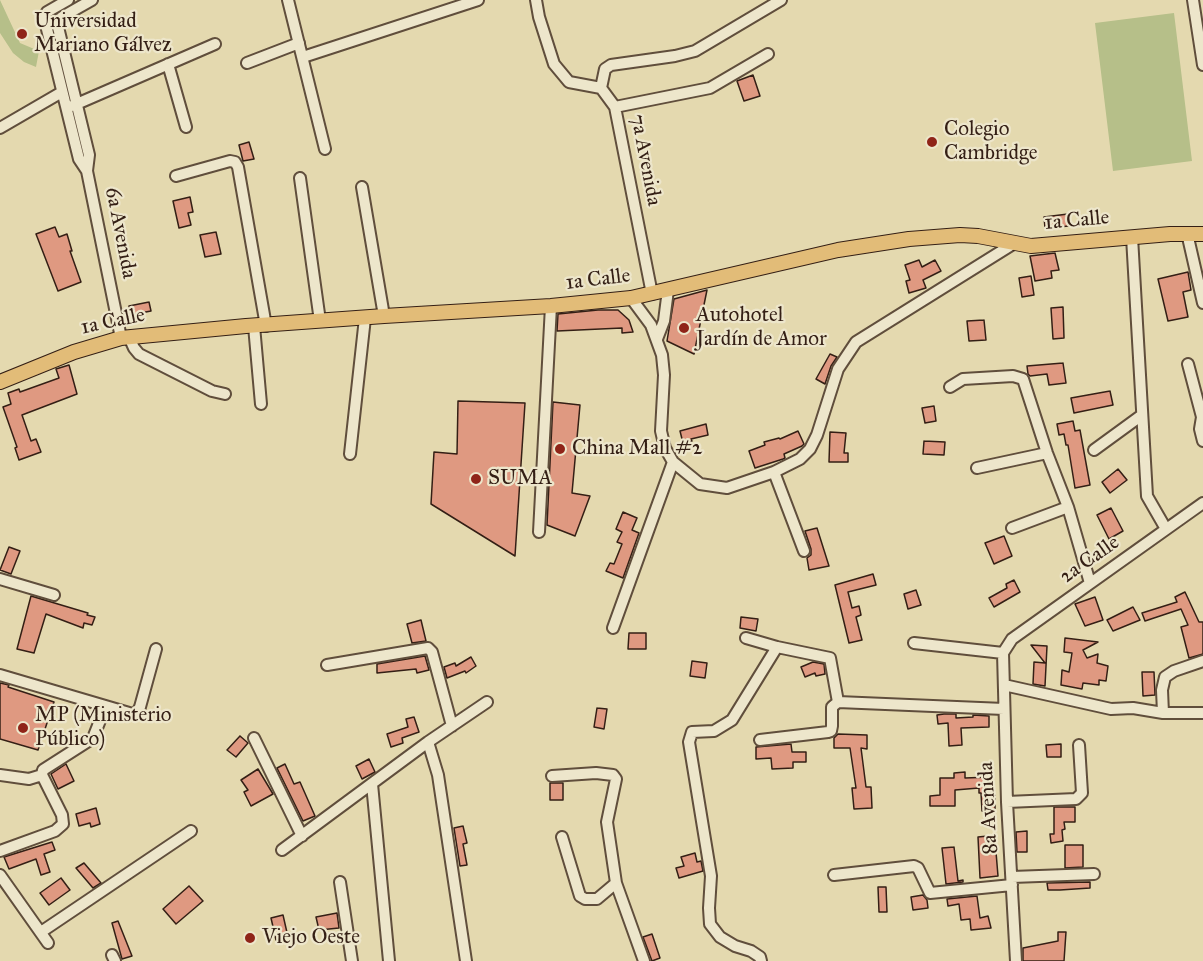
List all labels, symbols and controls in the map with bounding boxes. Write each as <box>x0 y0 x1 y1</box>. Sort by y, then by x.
place label: Universidad Mariano Gálvez <box>34 9 172 59</box>
marker: Universidad Mariano Gálvez <box>15 27 29 41</box>
street label: 7a Avenida <box>624 112 666 208</box>
place label: Colegio Cambridge <box>944 117 1037 167</box>
marker: Colegio Cambridge <box>925 135 939 149</box>
street label: 6a Avenida <box>99 185 141 281</box>
street label: 1a Calle <box>1044 206 1110 236</box>
street label: 1a Calle <box>564 264 632 296</box>
street label: 1a Calle <box>79 303 147 341</box>
place label: Autohotel Jardín de Amor <box>696 303 827 353</box>
marker: Autohotel Jardín de Amor <box>677 321 691 335</box>
place label: China Mall #2 <box>572 436 702 462</box>
marker: China Mall #2 <box>553 442 567 456</box>
place label: SUMA <box>488 466 552 492</box>
marker: SUMA <box>469 472 483 486</box>
street label: 2a Calle <box>1055 530 1125 590</box>
place label: MP (Ministerio Público) <box>35 703 172 753</box>
marker: MP (Ministerio Público) <box>16 721 30 735</box>
street label: 8a Avenida <box>974 761 1004 855</box>
place label: Viejo Oeste <box>262 925 360 951</box>
marker: Viejo Oeste <box>243 931 257 945</box>

